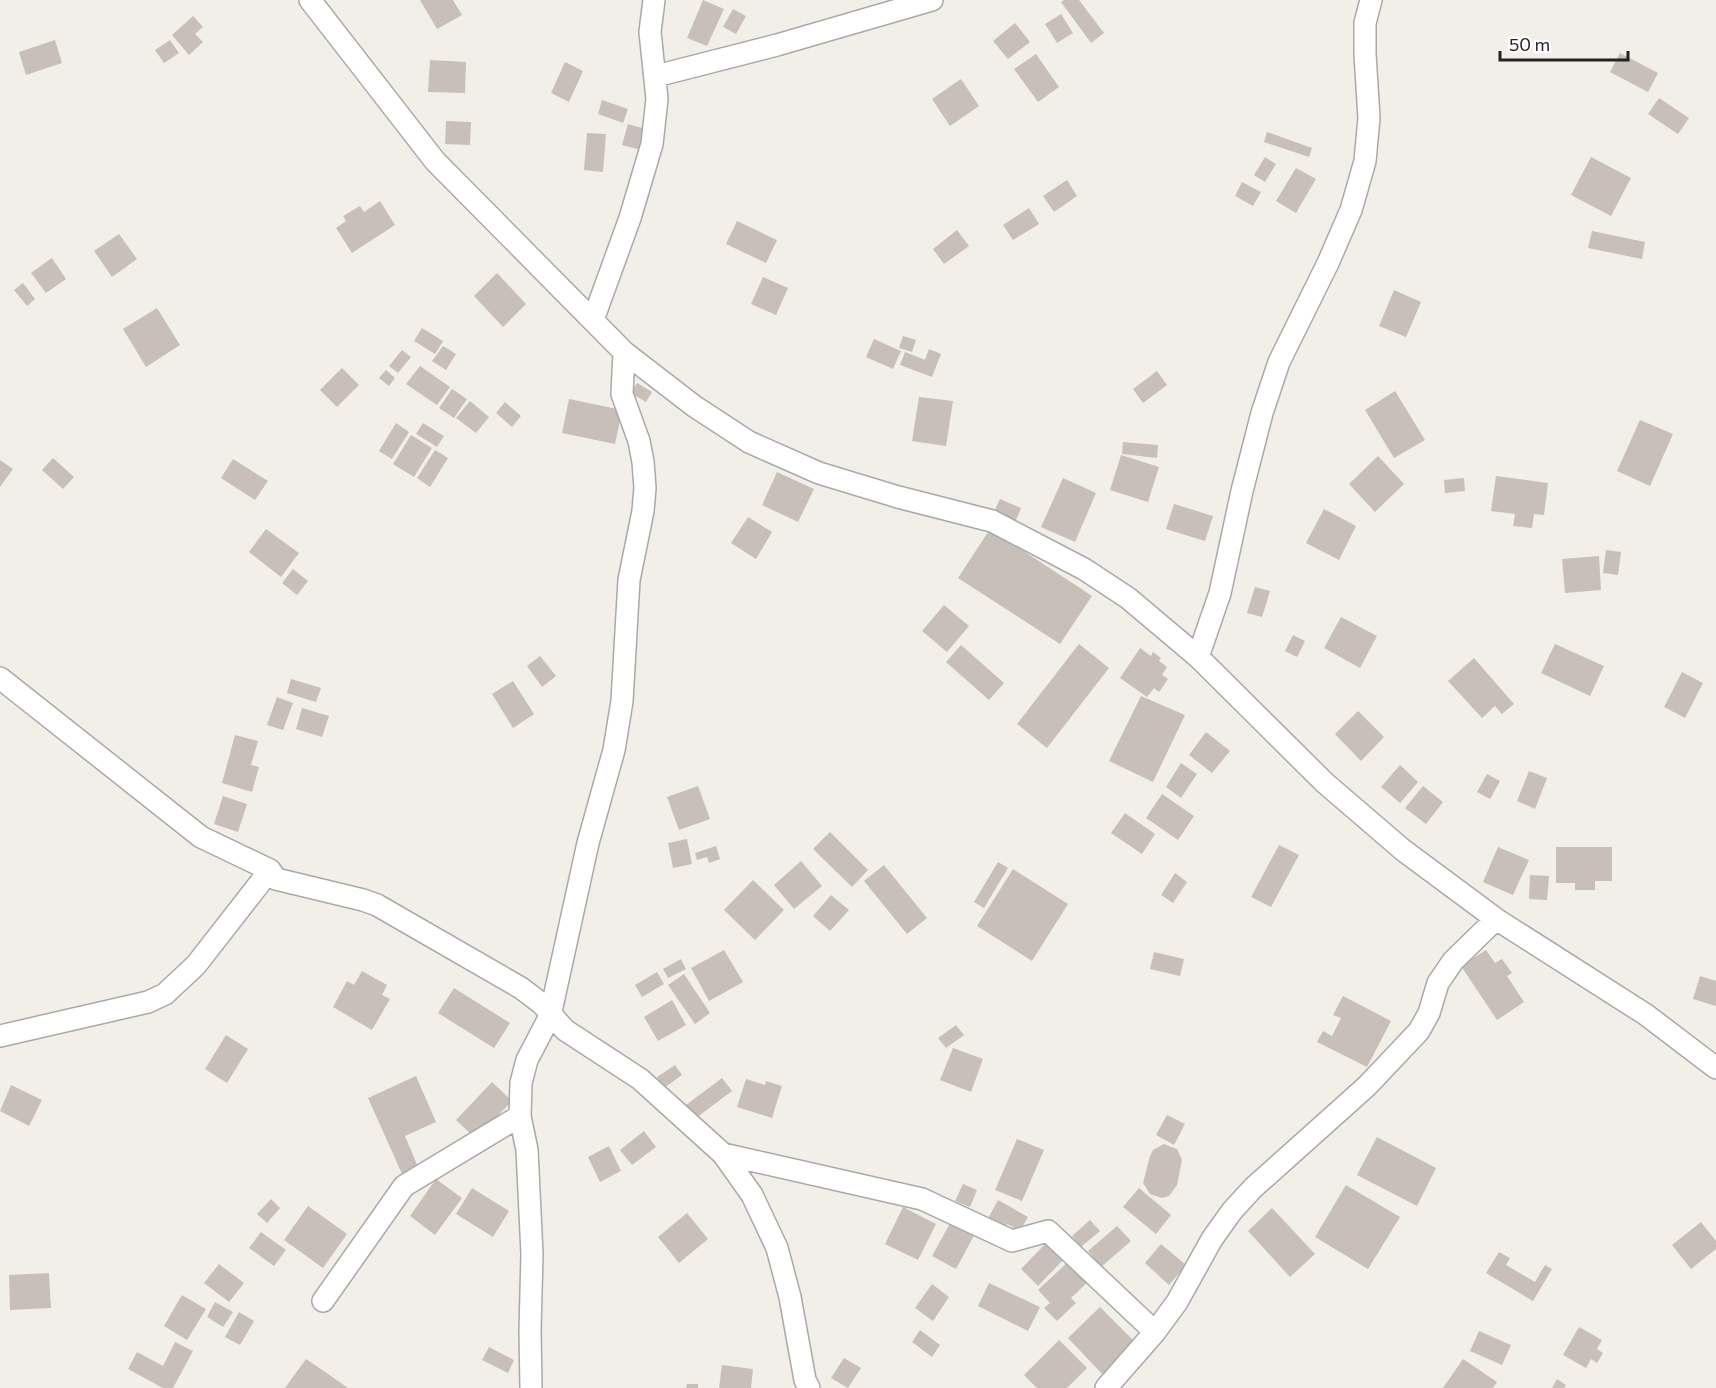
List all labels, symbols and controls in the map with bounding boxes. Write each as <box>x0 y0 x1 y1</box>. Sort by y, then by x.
scale bar <box>1500 24 1628 62</box>
text: 50 m <box>1509 33 1550 55</box>

